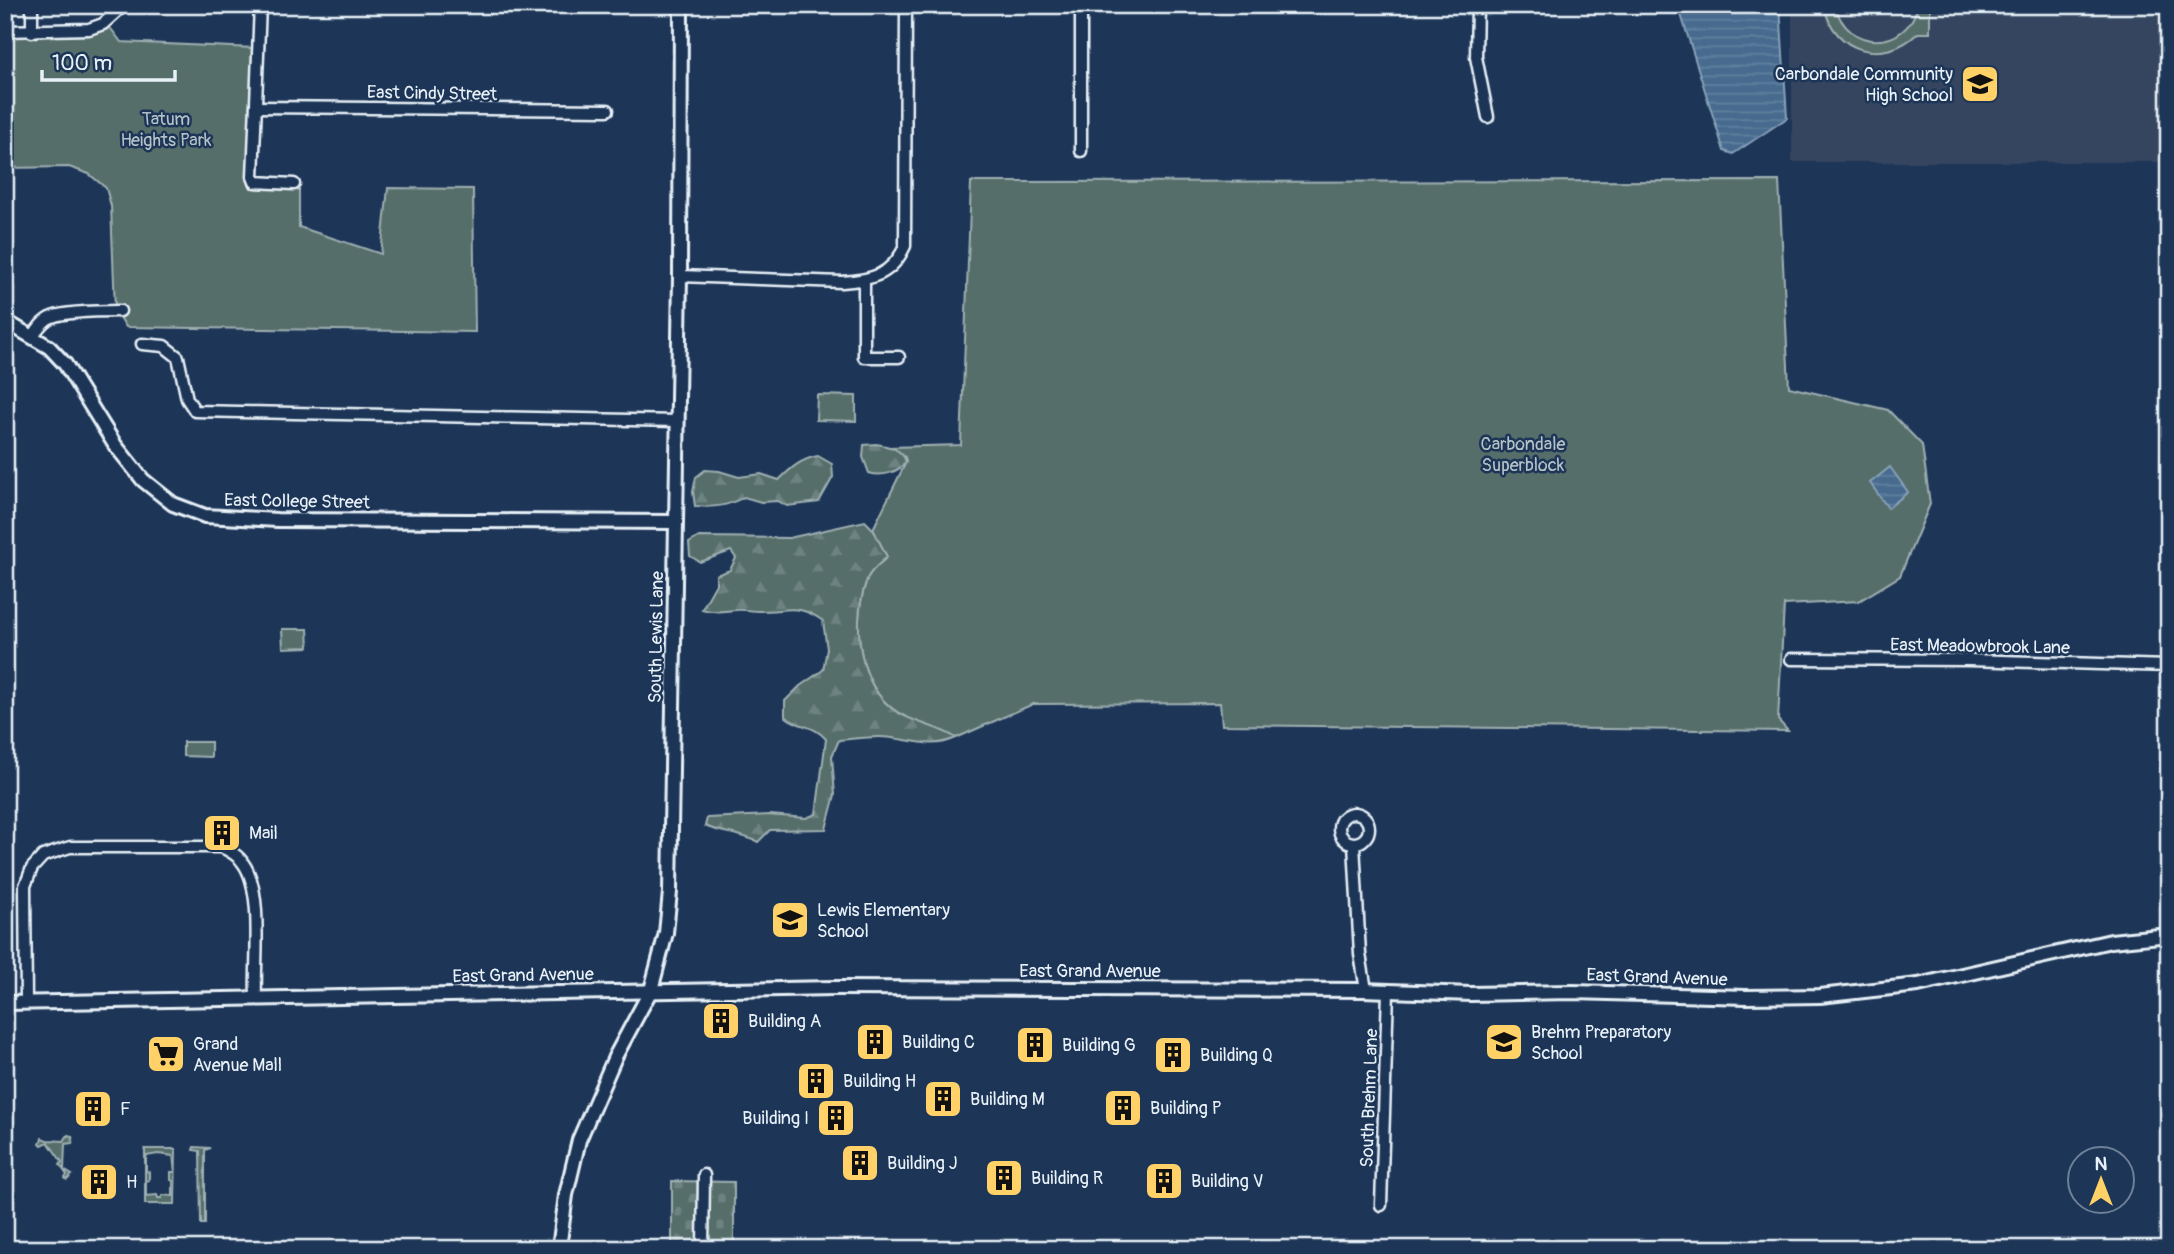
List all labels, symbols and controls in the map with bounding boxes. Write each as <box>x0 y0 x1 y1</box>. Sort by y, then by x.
scale bar <box>42 38 175 82</box>
text: 100 m <box>52 50 112 77</box>
place label: Carbondale Community High School <box>1775 63 1953 107</box>
school or university icon: Carbondale Community High School <box>1959 63 2001 105</box>
street label: East Cindy Street <box>367 81 498 106</box>
park label: Tatum Heights Park <box>120 108 212 152</box>
park label: Carbondale Superblock <box>1481 433 1566 477</box>
street label: East College Street <box>224 489 371 514</box>
street label: South Lewis Lane <box>644 571 669 703</box>
street label: East Meadowbrook Lane <box>1890 633 2070 660</box>
building icon: Mail <box>201 812 243 854</box>
place label: Mail <box>249 822 278 845</box>
school or university icon: Lewis Elementary School <box>769 899 811 941</box>
place label: Lewis Elementary School <box>817 899 950 943</box>
street label: East Grand Avenue <box>1019 960 1161 983</box>
street label: East Grand Avenue <box>452 963 594 988</box>
street label: East Grand Avenue <box>1586 964 1728 991</box>
building icon: Building A <box>700 1000 742 1042</box>
place label: Building A <box>748 1010 822 1033</box>
building icon: Building C <box>854 1021 896 1063</box>
school or university icon: Brehm Preparatory School <box>1483 1021 1525 1063</box>
place label: Brehm Preparatory School <box>1531 1021 1671 1065</box>
building icon: Building G <box>1014 1024 1056 1066</box>
street label: South Brehm Lane <box>1356 1028 1383 1168</box>
place label: Building C <box>902 1031 975 1054</box>
supermarket icon: Grand Avenue Mall <box>145 1033 187 1075</box>
place label: Grand Avenue Mall <box>193 1033 282 1077</box>
place label: Building G <box>1062 1034 1136 1057</box>
building icon: Building Q <box>1152 1034 1194 1076</box>
place label: Building Q <box>1200 1044 1273 1067</box>
building icon: Building H <box>795 1060 837 1102</box>
place label: Building H <box>843 1070 916 1093</box>
building icon: Building M <box>922 1078 964 1120</box>
building icon: Building P <box>1102 1087 1144 1129</box>
building icon: F <box>72 1088 114 1130</box>
place label: Building M <box>970 1088 1045 1111</box>
building icon: Building I <box>815 1097 857 1139</box>
place label: Building P <box>1150 1097 1222 1120</box>
place label: F <box>120 1098 131 1121</box>
place label: Building I <box>742 1107 809 1130</box>
building icon: Building J <box>839 1142 881 1184</box>
north arrow <box>2066 1146 2136 1216</box>
place label: Building J <box>887 1152 957 1175</box>
text: N <box>2095 1152 2108 1176</box>
building icon: Building R <box>983 1157 1025 1199</box>
building icon: Building V <box>1143 1160 1185 1202</box>
building icon: H <box>78 1161 120 1203</box>
place label: Building R <box>1031 1167 1103 1190</box>
place label: Building V <box>1191 1170 1264 1193</box>
place label: H <box>126 1171 137 1194</box>

